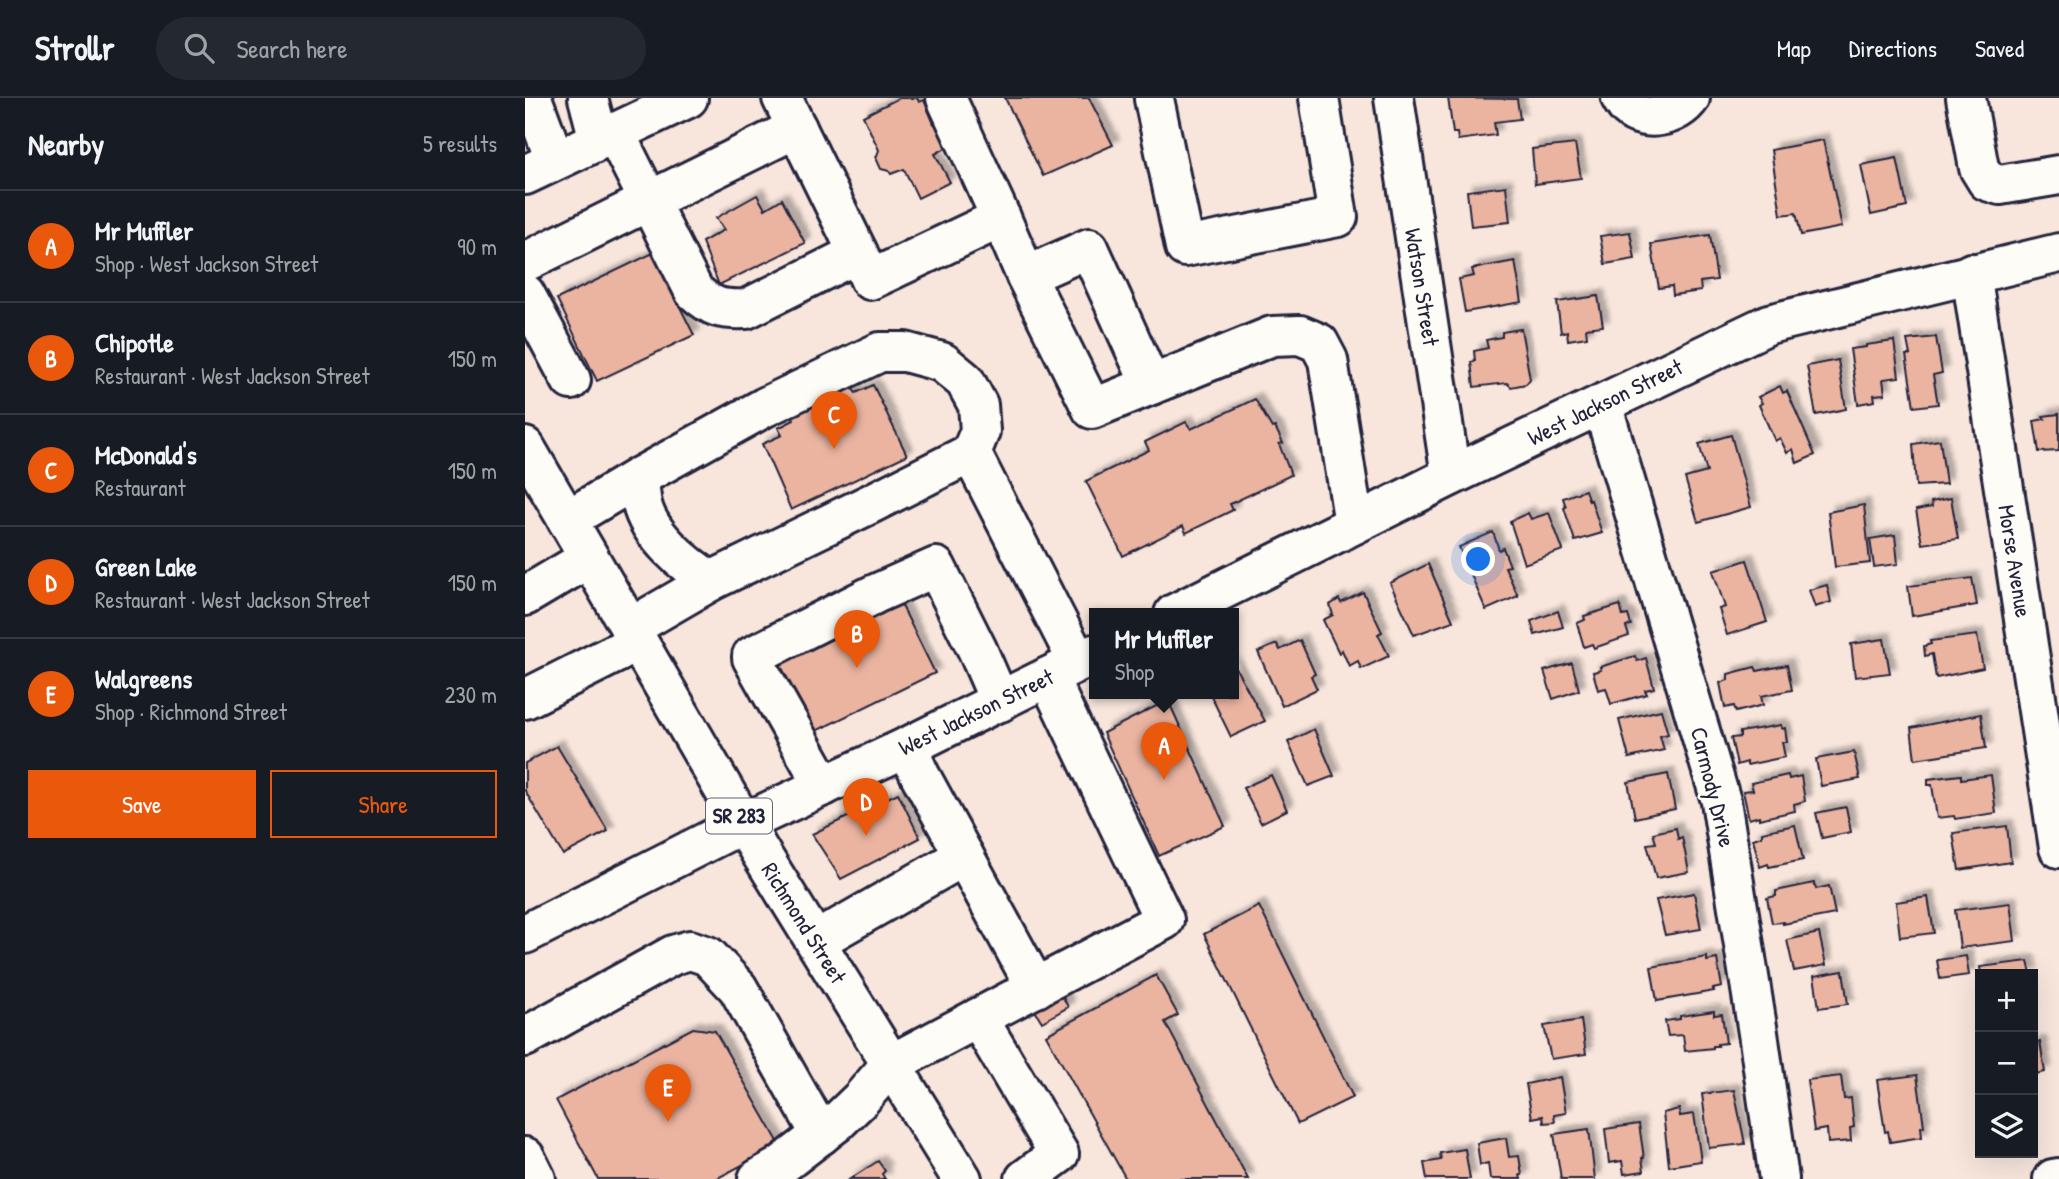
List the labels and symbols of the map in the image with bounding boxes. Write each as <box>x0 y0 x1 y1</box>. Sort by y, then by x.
street label: Watson Street <box>1398 226 1447 349</box>
street label: West Jackson Street <box>1522 350 1688 452</box>
pin: C <box>811 391 857 449</box>
street label: Morse Avenue <box>1991 502 2040 619</box>
your location <box>1461 542 1495 576</box>
pin: B <box>834 610 880 668</box>
street label: West Jackson Street <box>893 660 1059 762</box>
pin: A <box>1141 722 1187 780</box>
street label: Carmody Drive <box>1684 724 1743 850</box>
pin: D <box>843 778 889 836</box>
road number: SR 283 <box>706 798 772 834</box>
street label: Richmond Street <box>755 856 855 990</box>
pin: E <box>645 1064 691 1122</box>

